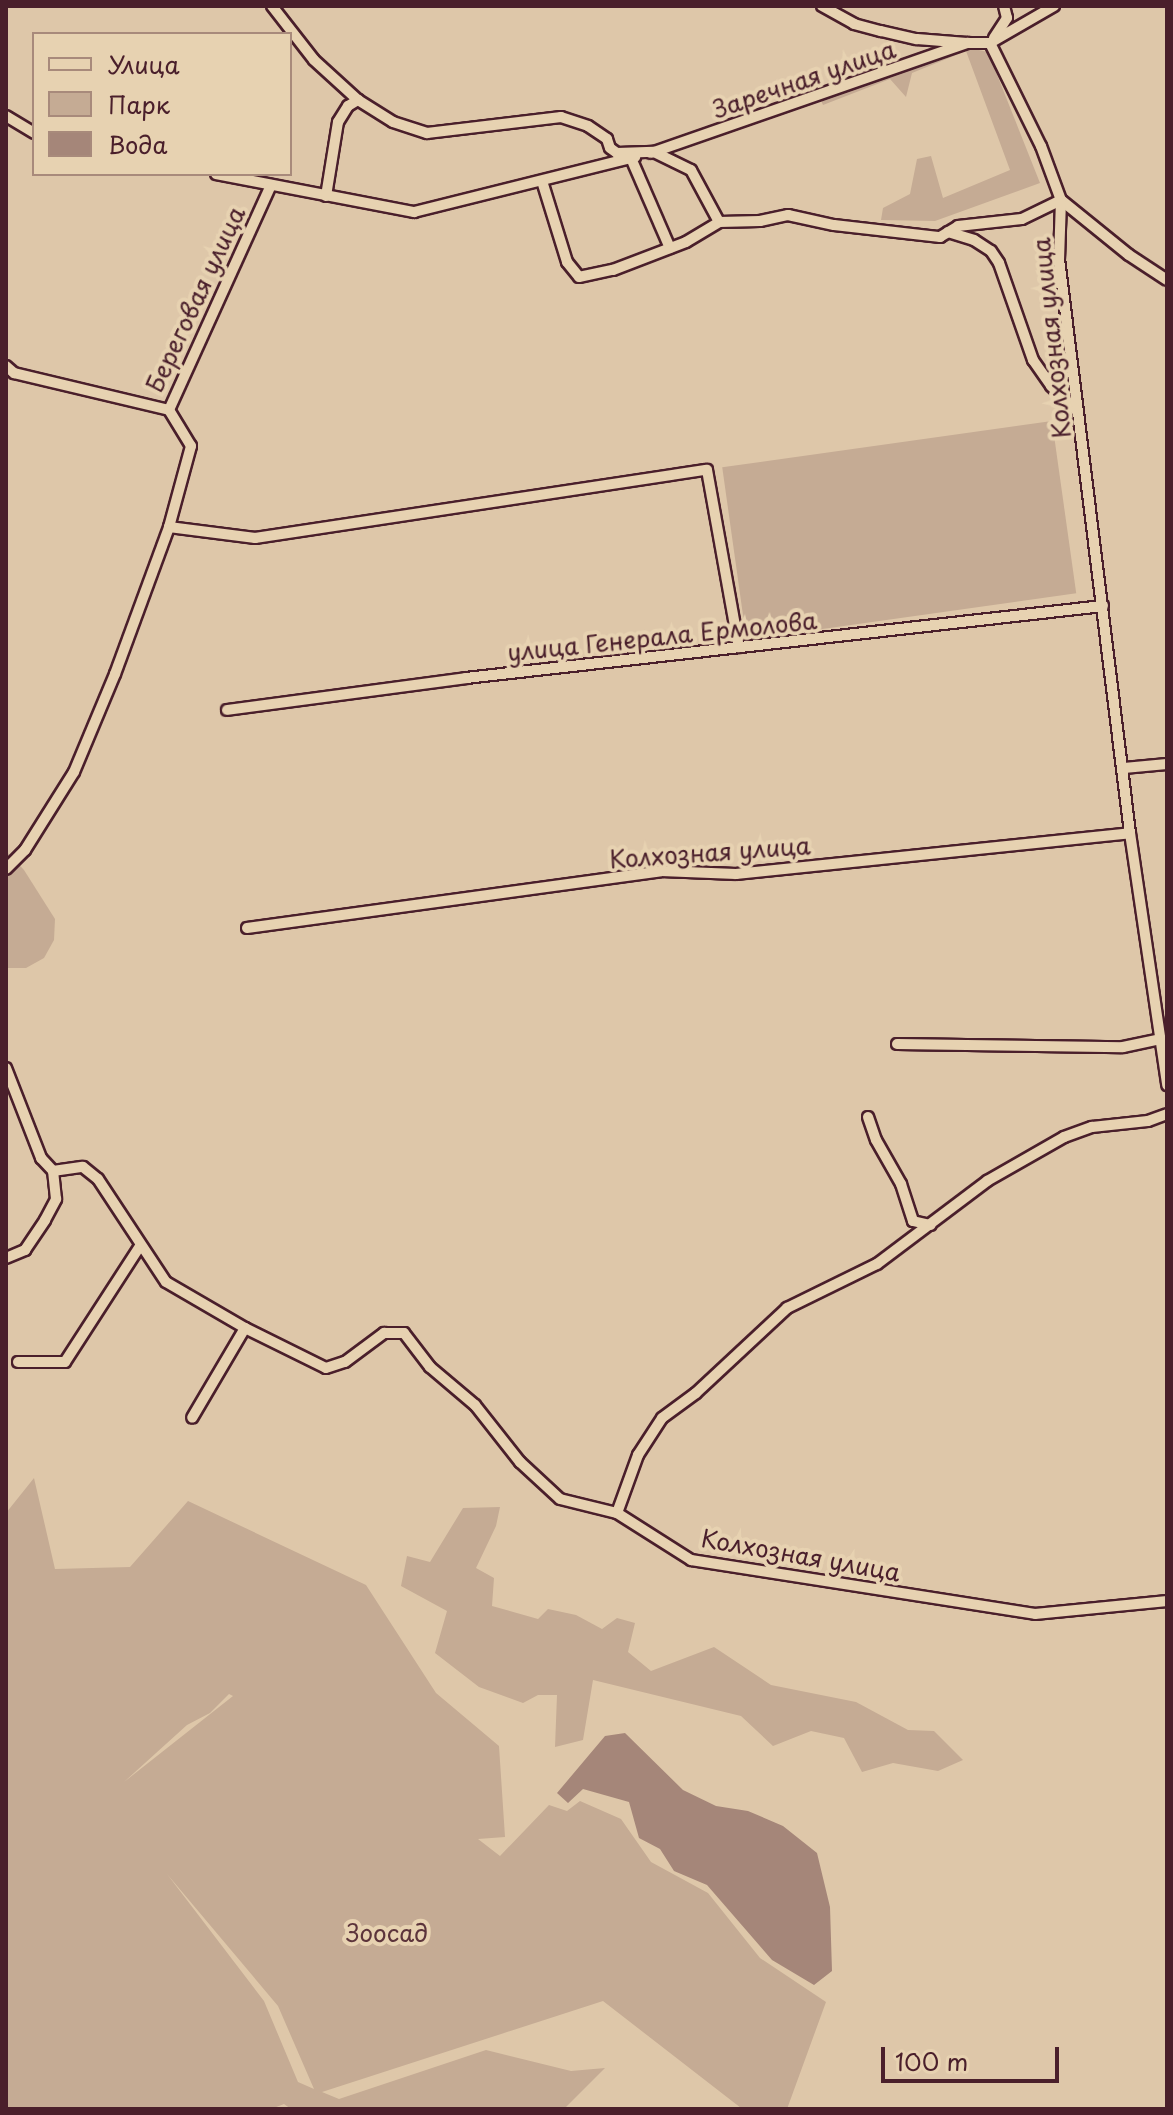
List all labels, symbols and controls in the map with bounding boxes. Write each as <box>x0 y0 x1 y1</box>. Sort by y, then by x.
legend <box>32 32 292 176</box>
street label: Заречная улица <box>708 34 900 124</box>
text: Улица <box>108 46 180 82</box>
text: Парк <box>108 86 170 122</box>
text: Вода <box>108 126 167 162</box>
street label: Береговая улица <box>139 201 251 397</box>
street label: Колхозная улица <box>1026 235 1076 441</box>
street label: улица Генерала Ермолова <box>505 605 819 667</box>
street label: Колхозная улица <box>608 831 812 873</box>
street label: Колхозная улица <box>698 1523 904 1587</box>
park label: Зоосад <box>346 1919 428 1947</box>
scale bar <box>885 2031 1063 2081</box>
text: 100 m <box>895 2043 968 2079</box>

